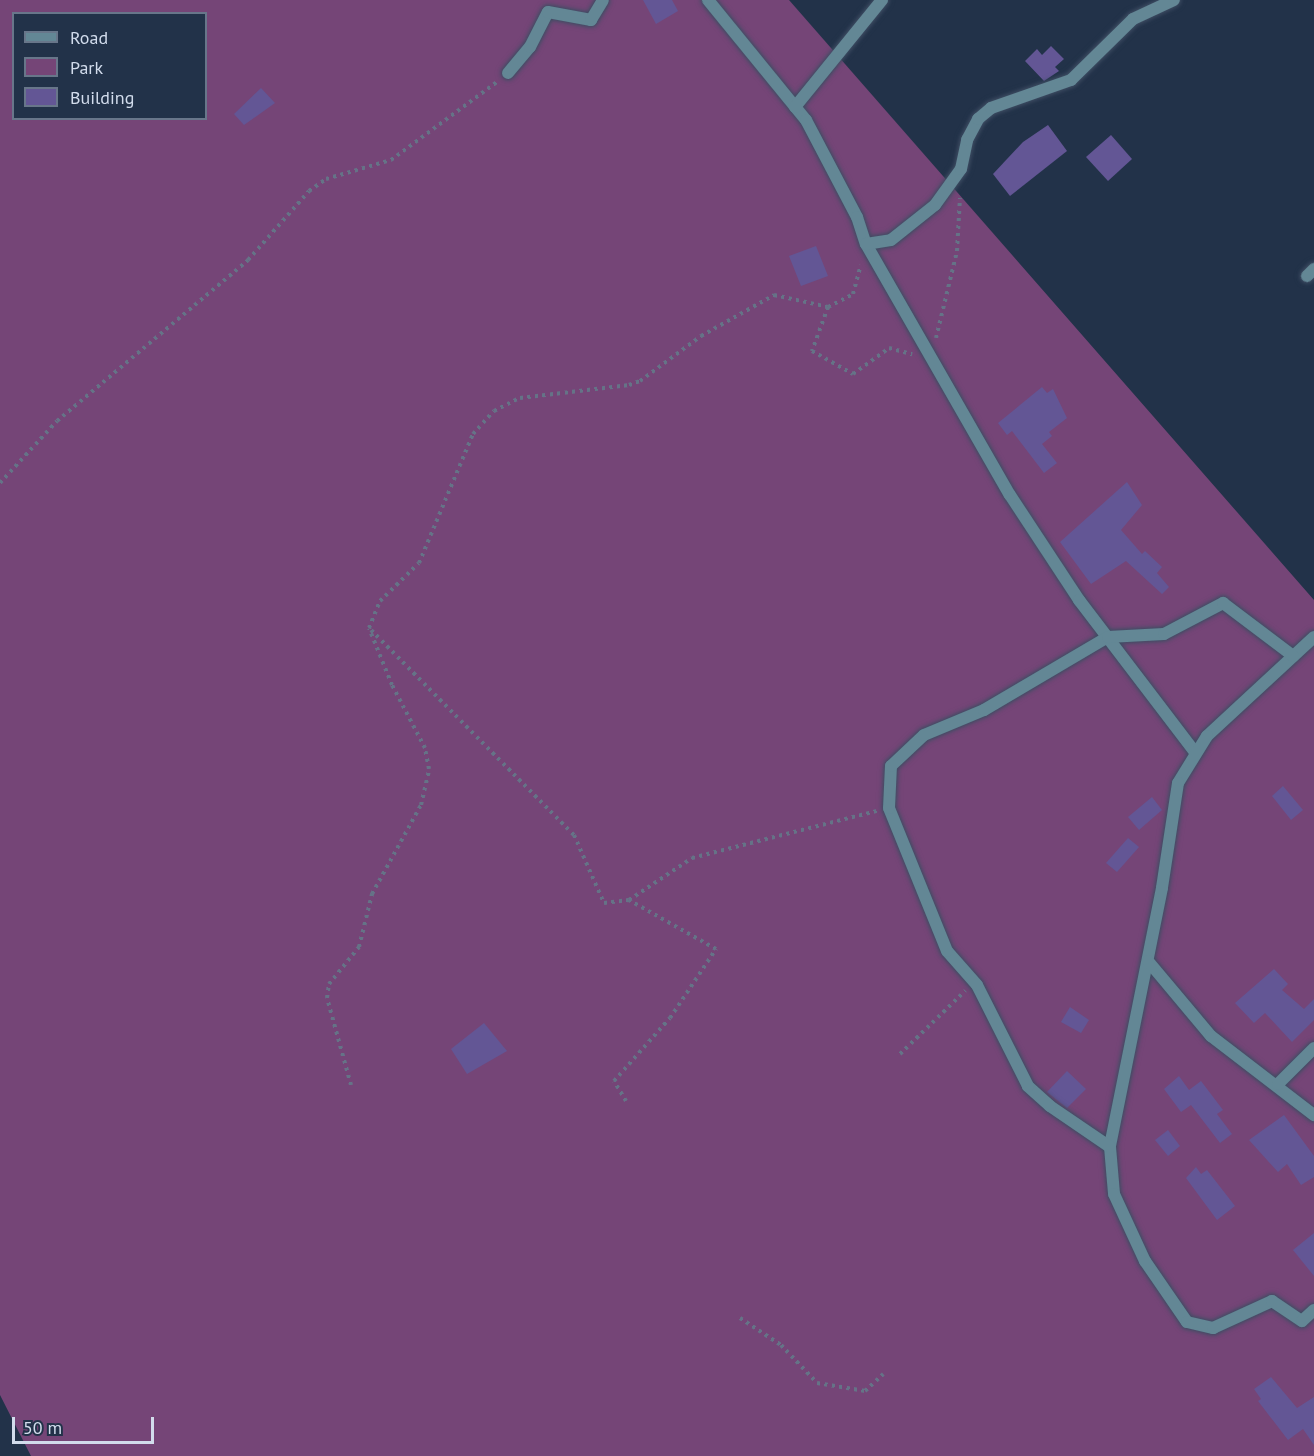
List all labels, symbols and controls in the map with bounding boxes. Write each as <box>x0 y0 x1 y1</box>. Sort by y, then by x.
legend <box>12 12 207 120</box>
text: Road <box>70 26 108 49</box>
text: Park <box>70 56 103 79</box>
text: Building <box>70 86 134 109</box>
scale bar <box>15 1405 158 1443</box>
text: 50 m <box>23 1416 62 1439</box>

